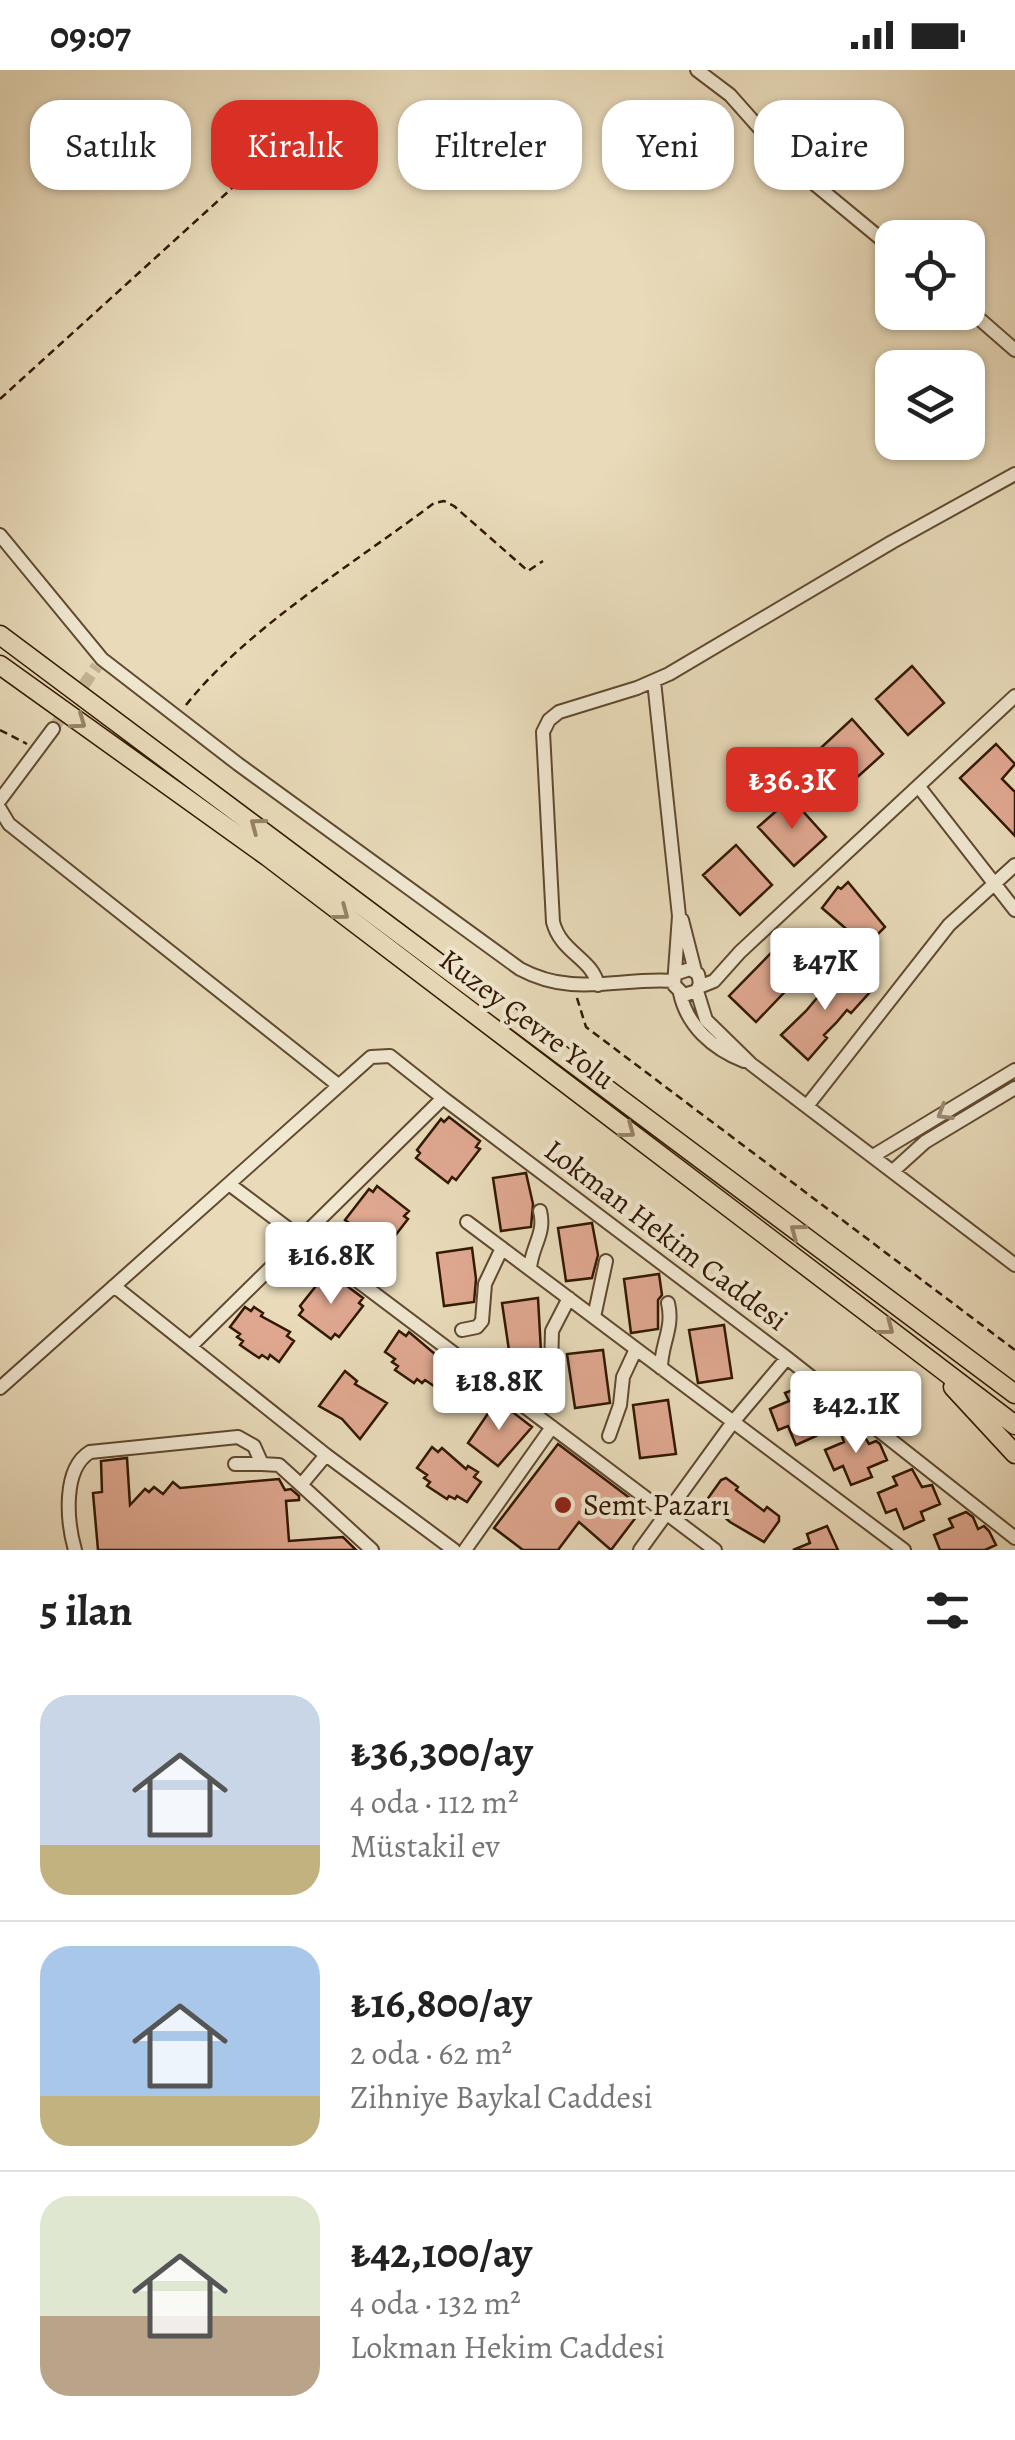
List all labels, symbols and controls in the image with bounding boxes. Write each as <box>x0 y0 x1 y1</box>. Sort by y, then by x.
text: 09:07 <box>50 9 131 61</box>
chip: Satılık <box>30 100 191 190</box>
chip: Kiralık <box>211 100 378 190</box>
chip: Filtreler <box>398 100 582 190</box>
chip: Yeni <box>602 100 734 190</box>
chip: Daire <box>754 100 904 190</box>
map controls <box>875 220 985 460</box>
button: locate <box>875 220 985 330</box>
button: layers <box>875 350 985 460</box>
one-way arrow <box>68 710 86 727</box>
pin: ₺36.3K <box>711 747 873 832</box>
text: ₺36.3K <box>748 757 836 801</box>
one-way arrow <box>250 820 268 837</box>
one-way arrow <box>331 901 349 919</box>
pin: ₺47K <box>766 928 884 1013</box>
text: ₺47K <box>792 938 858 982</box>
street label: Kuzey Çevre Yolu <box>431 940 624 1099</box>
one-way arrow <box>937 1101 955 1120</box>
one-way arrow <box>617 1119 635 1137</box>
street label: Lokman Hekim Caddesi <box>536 1130 796 1340</box>
pin: ₺16.8K <box>250 1222 412 1307</box>
one-way arrow <box>790 1225 808 1243</box>
text: ₺16.8K <box>287 1232 375 1276</box>
one-way arrow <box>876 1316 894 1333</box>
pin: ₺18.8K <box>418 1348 580 1433</box>
text: ₺18.8K <box>455 1358 543 1402</box>
pin: ₺42.1K <box>775 1371 937 1456</box>
text: ₺42.1K <box>812 1381 900 1425</box>
place label: Semt Pazarı <box>583 1485 730 1525</box>
marker: Semt Pazarı <box>552 1494 574 1516</box>
text: 5 ilan <box>40 1582 132 1639</box>
icon: filters <box>920 1583 975 1638</box>
text: ₺36,300/ay <box>350 1723 533 1780</box>
icon: home <box>120 1735 240 1855</box>
text: 4 oda · 112 m² <box>350 1780 518 1824</box>
text: Müstakil ev <box>350 1824 500 1868</box>
text: ₺16,800/ay <box>350 1974 532 2031</box>
icon: home <box>120 1986 240 2106</box>
text: 2 oda · 62 m² <box>350 2031 512 2075</box>
text: Zihniye Baykal Caddesi <box>350 2075 653 2119</box>
text: ₺42,100/ay <box>350 2224 532 2281</box>
icon: home <box>120 2236 240 2356</box>
text: 4 oda · 132 m² <box>350 2281 521 2325</box>
text: Lokman Hekim Caddesi <box>350 2325 665 2369</box>

